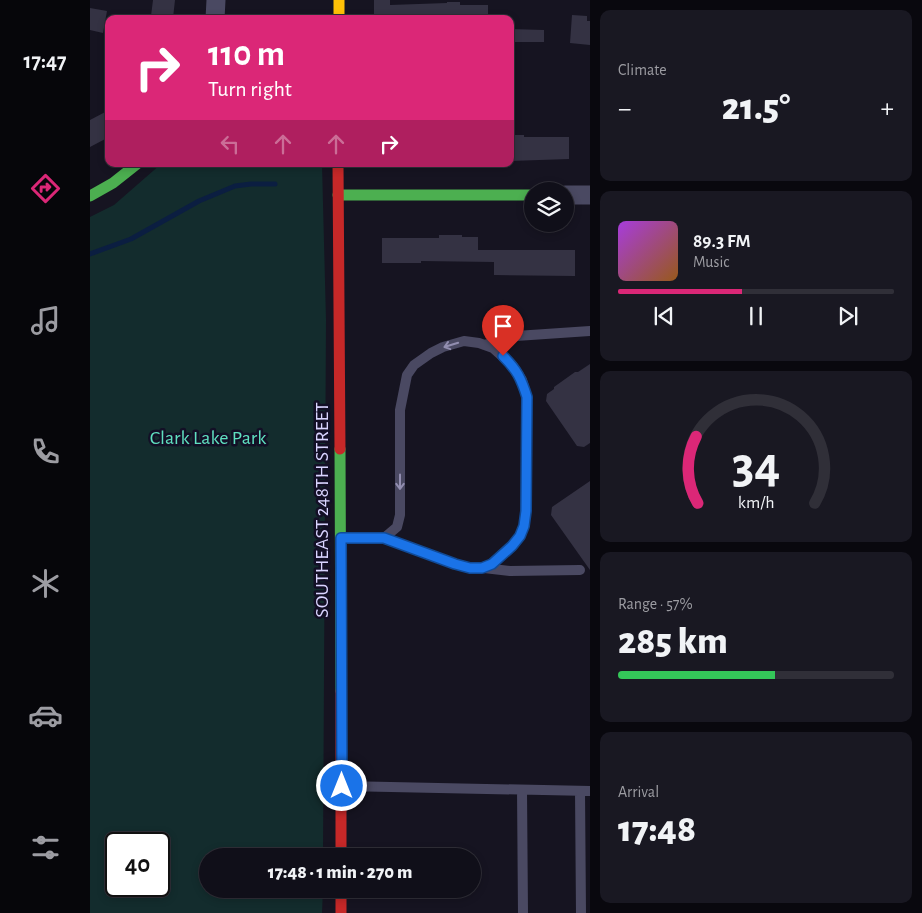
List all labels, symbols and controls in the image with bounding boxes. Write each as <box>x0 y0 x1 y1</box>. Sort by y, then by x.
icon: right <box>125 35 190 100</box>
text: 110 m <box>208 37 285 72</box>
text: 17:47 <box>23 50 67 72</box>
text: Climate <box>618 62 667 78</box>
text: Turn right <box>208 78 292 100</box>
text: 21.5° <box>722 89 790 127</box>
text: − <box>618 95 631 123</box>
text: + <box>881 95 894 123</box>
icon: left <box>216 130 244 158</box>
icon: ahead <box>269 130 297 158</box>
icon: ahead <box>322 130 350 158</box>
icon: right <box>375 130 403 158</box>
icon: directions <box>28 171 63 206</box>
map controls <box>524 182 574 232</box>
button: layers <box>524 182 574 232</box>
text: 89.3 FM <box>693 232 751 251</box>
text: Music <box>693 254 729 270</box>
icon: previous <box>650 302 678 330</box>
icon: pause <box>742 302 770 330</box>
icon: next <box>834 302 862 330</box>
icon: music <box>28 303 63 338</box>
pin <box>482 305 524 356</box>
icon: arrive <box>489 312 517 340</box>
one-way arrow <box>443 340 459 350</box>
street label: SOUTHEAST 248TH STREET <box>312 402 332 618</box>
park label: Clark Lake Park <box>150 428 266 448</box>
icon: phone <box>28 434 63 469</box>
text: 34 <box>732 440 780 492</box>
one-way arrow <box>395 474 405 490</box>
text: km/h <box>738 494 774 512</box>
icon: climate <box>28 566 63 601</box>
text: Range · 57% <box>618 596 693 612</box>
text: 285 km <box>618 623 728 661</box>
icon: car <box>28 698 63 733</box>
position arrow <box>315 759 367 811</box>
text: Arrival <box>618 784 659 800</box>
text: 17:48 <box>618 811 696 849</box>
icon: filters <box>28 830 63 865</box>
speed limit sign: 40 <box>105 832 170 897</box>
text: 17:48 · 1 min · 270 m <box>268 863 412 882</box>

